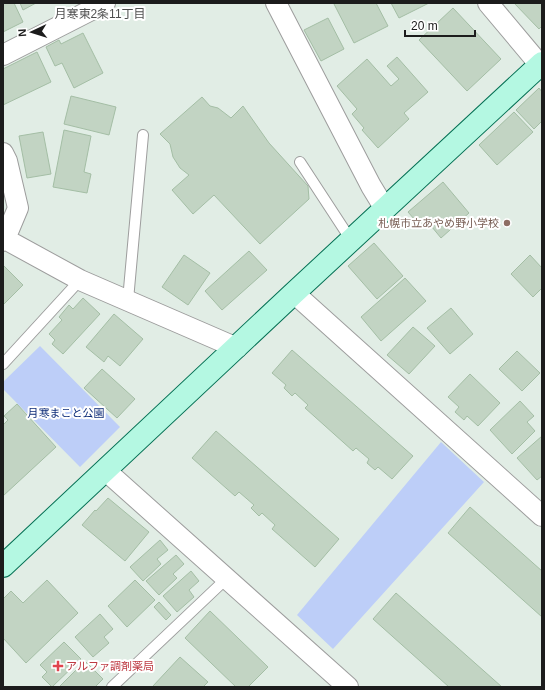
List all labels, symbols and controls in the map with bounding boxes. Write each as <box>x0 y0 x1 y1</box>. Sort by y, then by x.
district label: 月寒東2条11丁目 <box>54 7 146 21</box>
north arrow <box>12 12 52 52</box>
scale bar <box>405 12 475 38</box>
text: 20 m <box>411 19 438 33</box>
text: N <box>16 28 28 37</box>
place label: 札幌市立あやめ野小学校 <box>378 217 499 229</box>
marker: 札幌市立あやめ野小学校 <box>502 218 512 228</box>
park label: 月寒まこと公園 <box>28 407 105 419</box>
place label: アルファ調剤薬局 <box>66 660 154 672</box>
marker: アルファ調剤薬局 <box>53 661 63 671</box>

